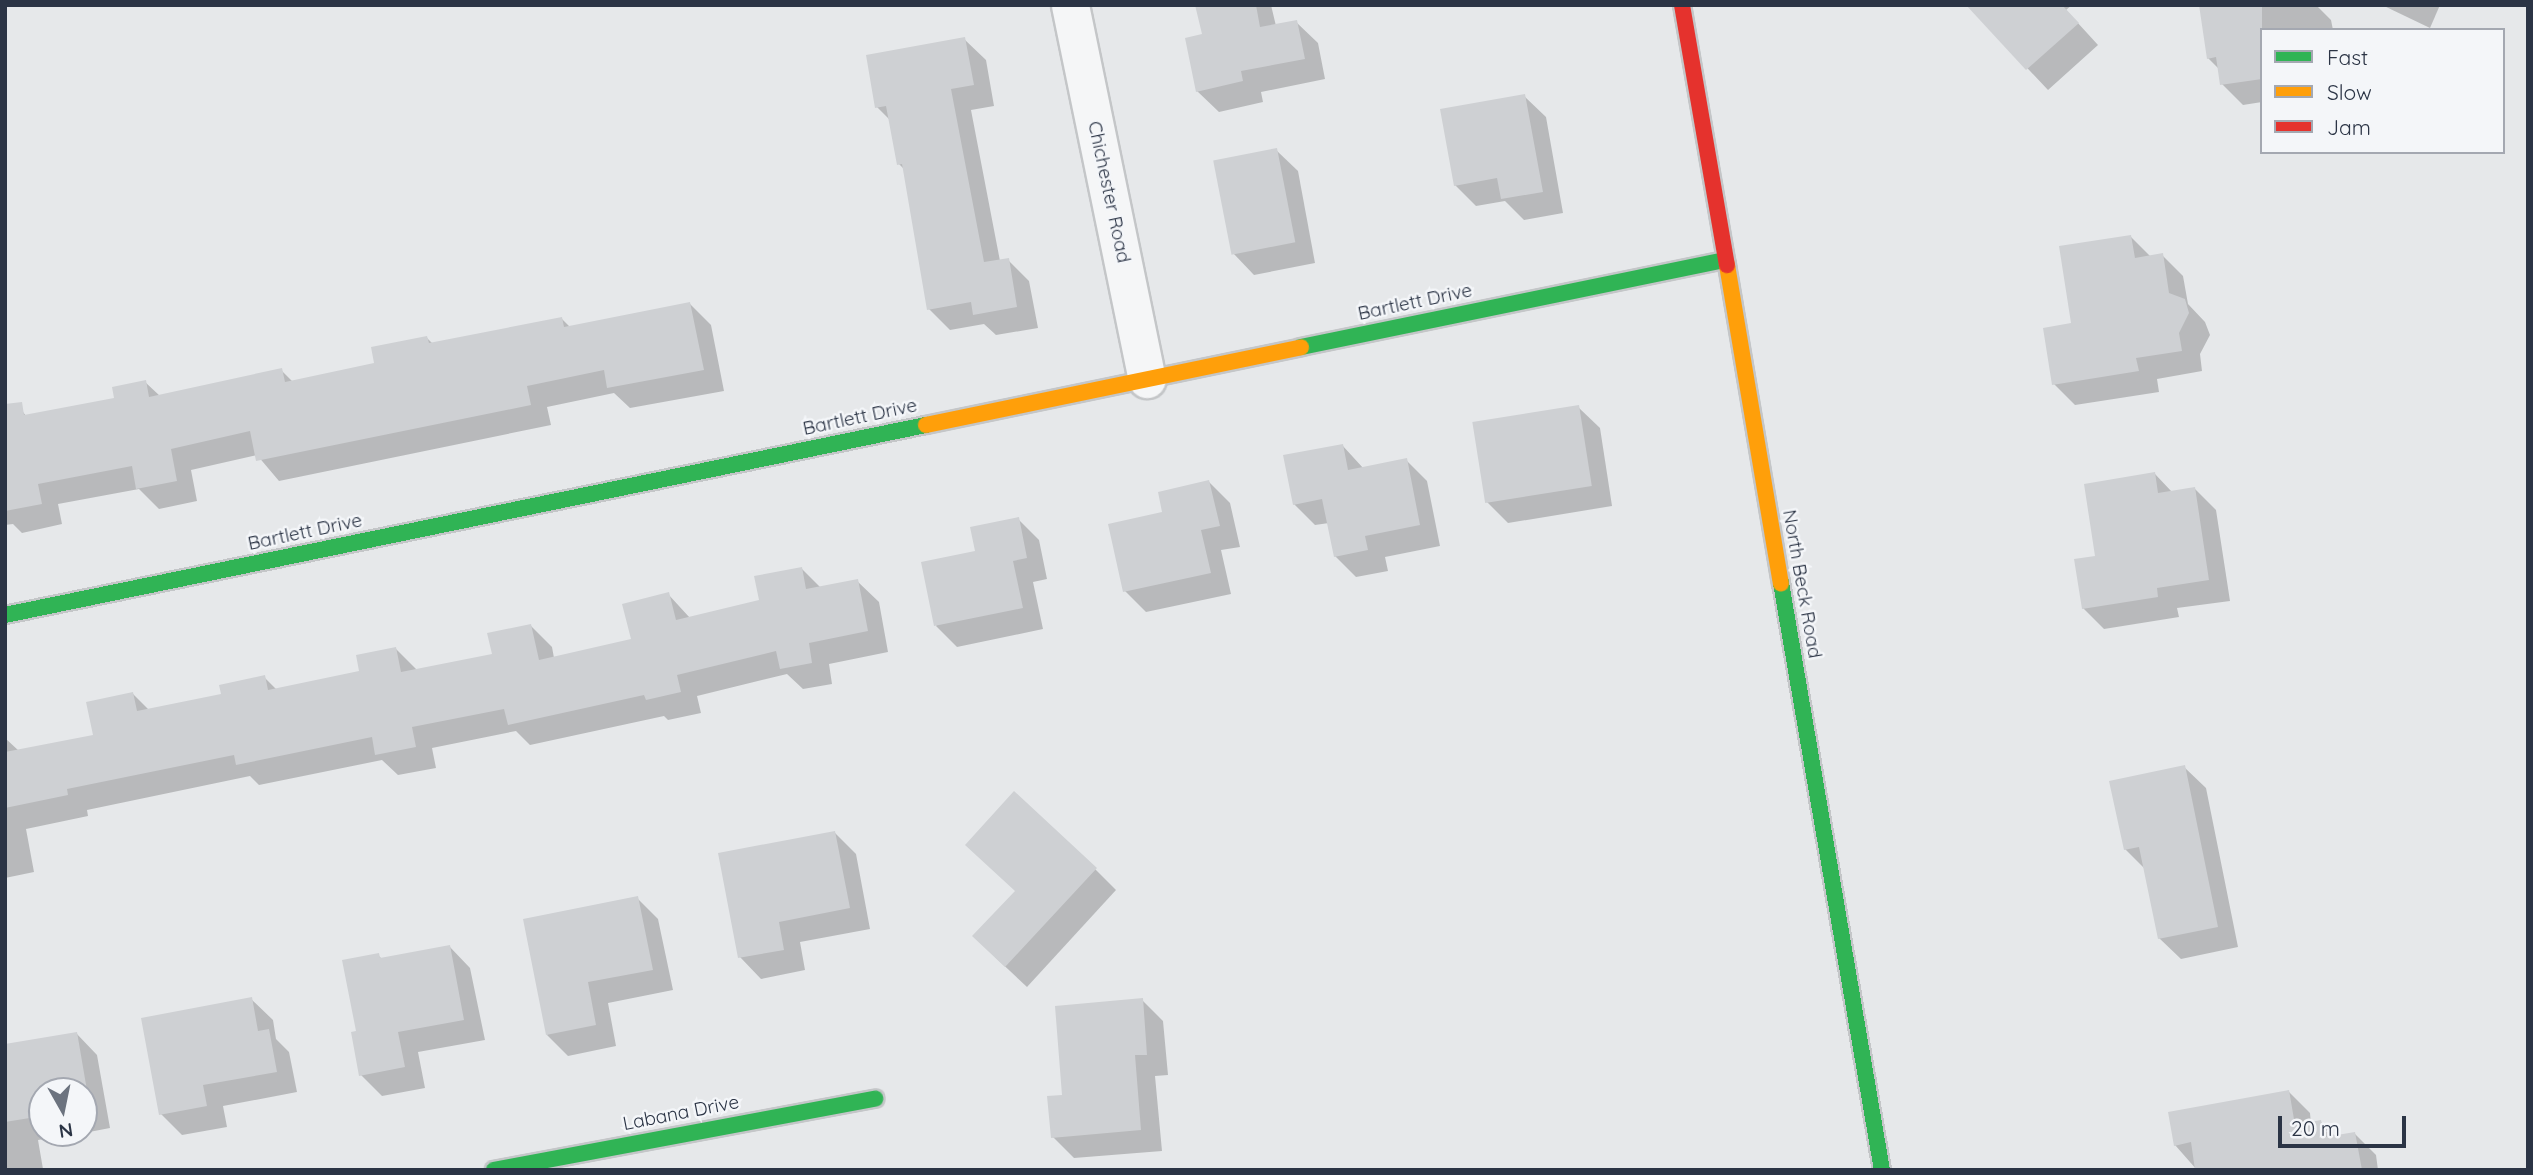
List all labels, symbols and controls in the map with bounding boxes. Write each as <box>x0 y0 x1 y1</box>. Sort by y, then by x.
legend <box>2260 28 2505 154</box>
text: Fast <box>2327 44 2368 70</box>
text: Slow <box>2327 79 2372 105</box>
text: Jam <box>2327 114 2371 140</box>
street label: Chichester Road <box>1083 119 1135 265</box>
street label: Bartlett Drive <box>1356 279 1474 325</box>
street label: Bartlett Drive <box>801 394 919 440</box>
street label: North Beck Road <box>1778 508 1826 660</box>
street label: Bartlett Drive <box>246 509 364 555</box>
north arrow <box>28 1077 98 1147</box>
street label: Labana Drive <box>621 1091 741 1135</box>
scale bar <box>2281 1102 2409 1146</box>
text: 20 m <box>2291 1115 2340 1141</box>
text: N <box>57 1118 75 1144</box>

